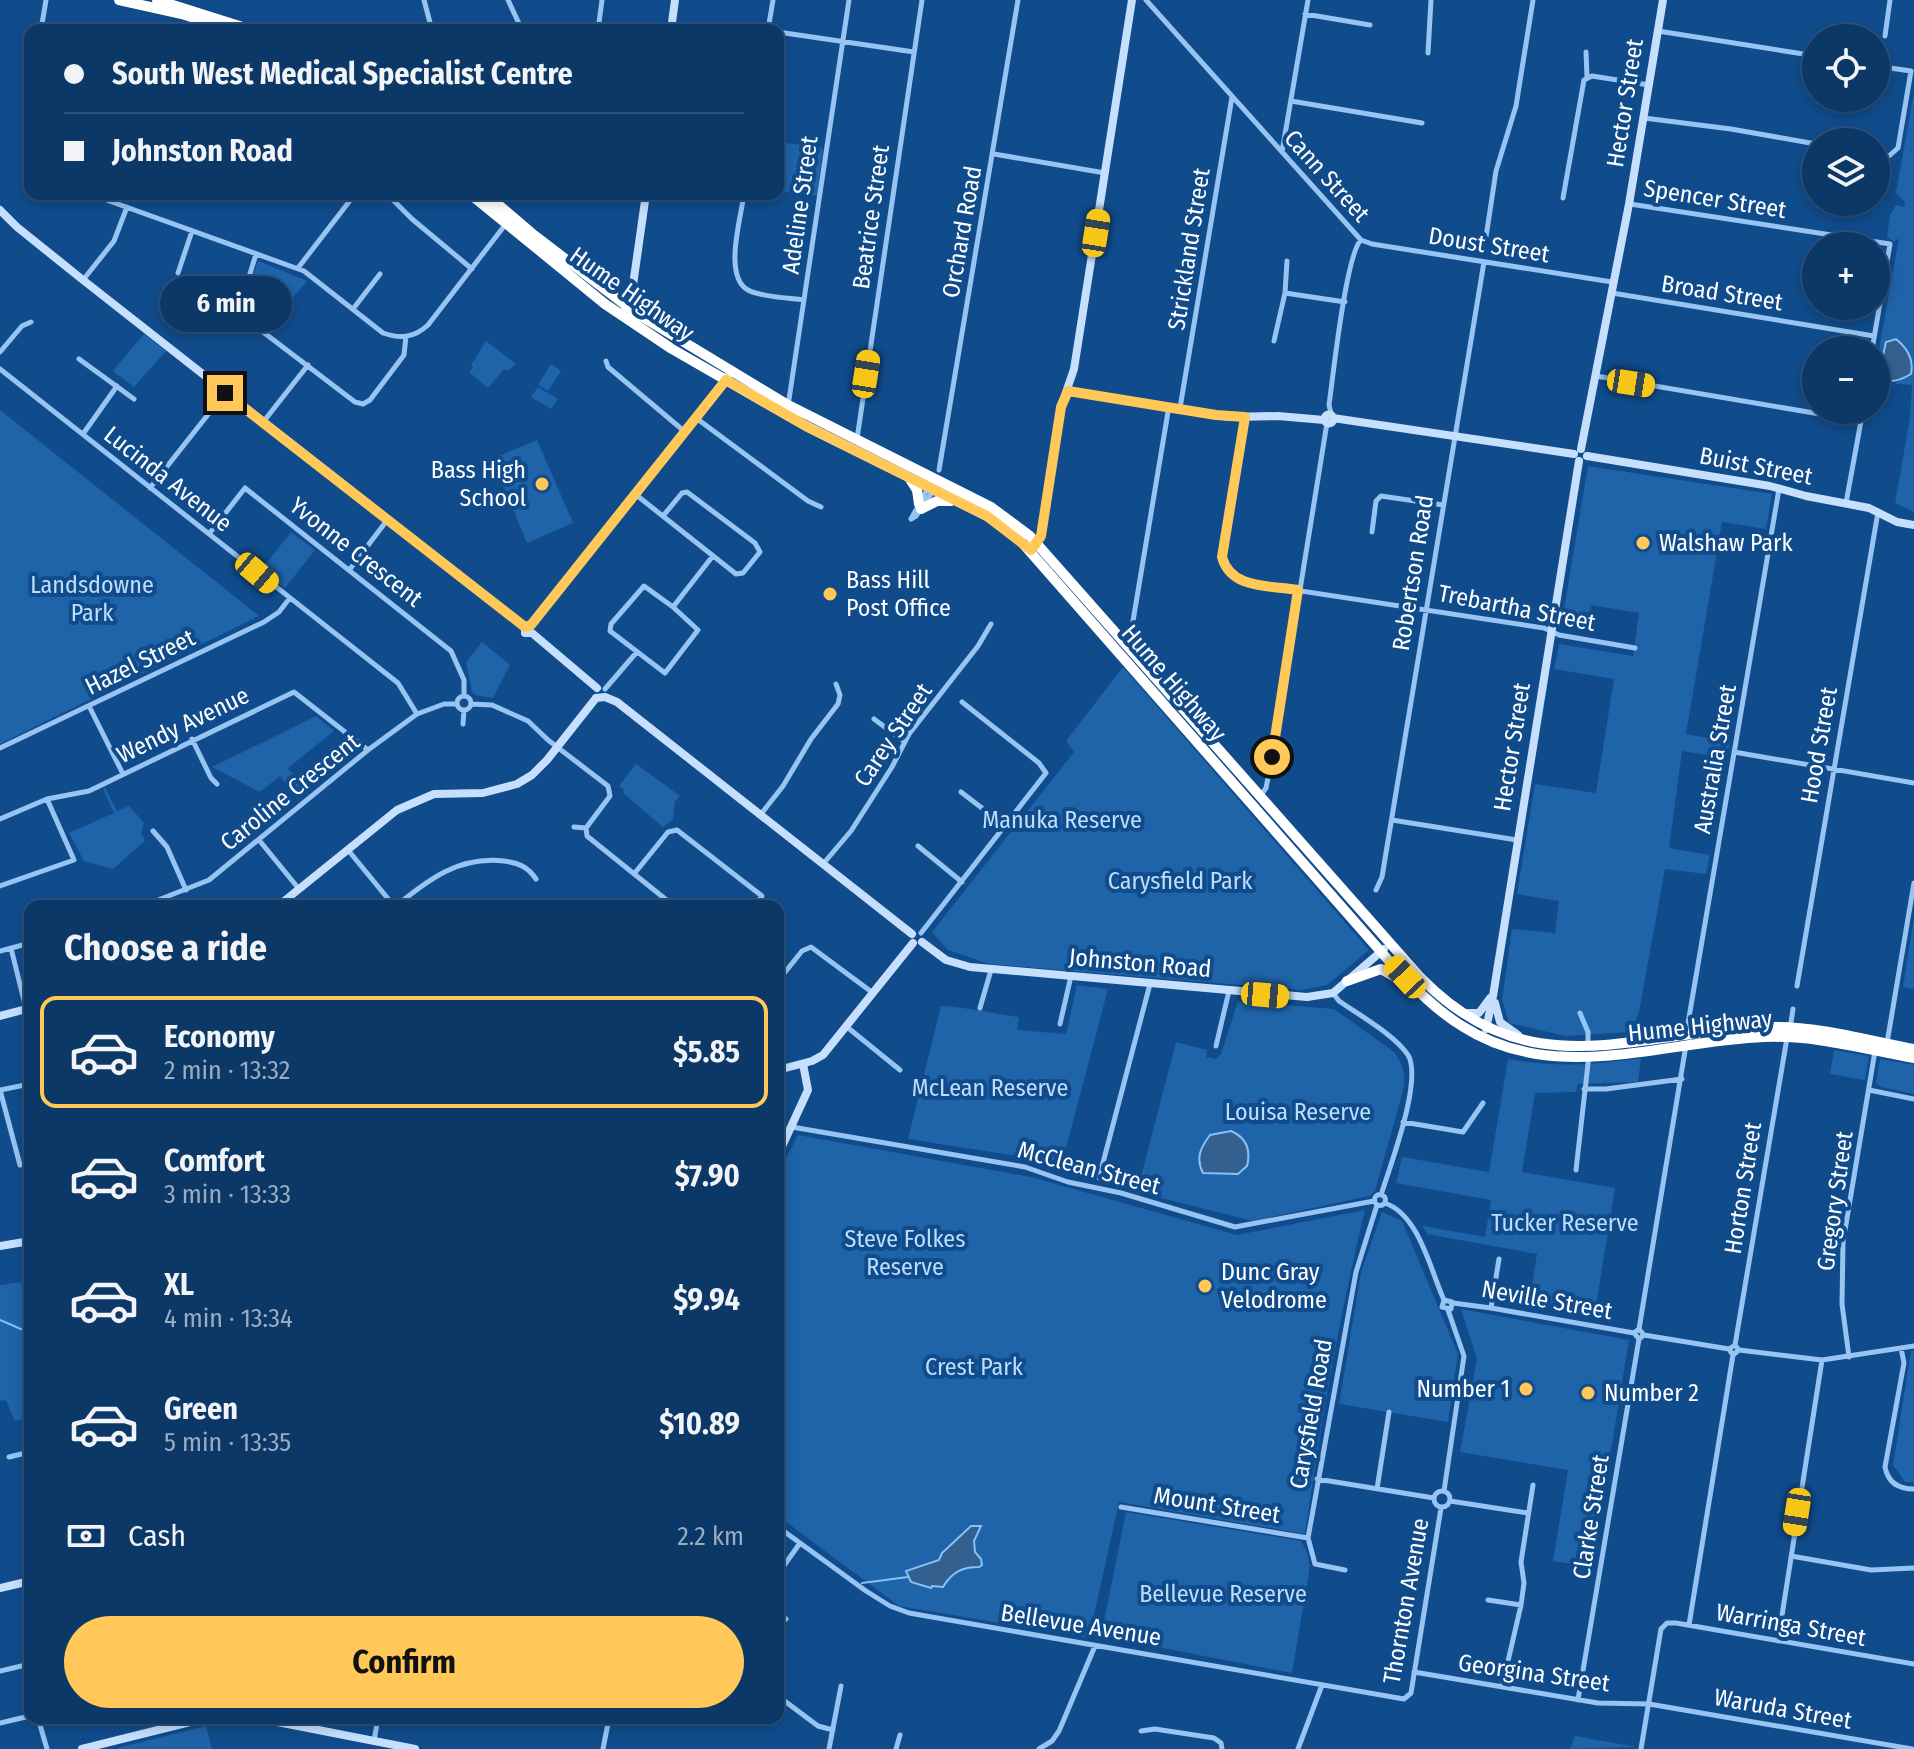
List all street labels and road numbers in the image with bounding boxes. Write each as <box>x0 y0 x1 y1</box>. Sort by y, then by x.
street label: Hector Street <box>1601 37 1649 169</box>
street label: Cann Street <box>1279 124 1376 228</box>
street label: Adeline Street <box>776 134 824 276</box>
street label: Beatrice Street <box>847 143 895 291</box>
street label: Orchard Road <box>937 164 987 300</box>
street label: Strickland Street <box>1162 166 1216 332</box>
street label: Spencer Street <box>1642 174 1788 224</box>
street label: Doust Street <box>1427 222 1552 268</box>
street label: Hume Highway <box>565 241 700 347</box>
street label: Broad Street <box>1659 270 1785 316</box>
street label: Lucinda Avenue <box>99 421 237 537</box>
street label: Buist Street <box>1697 441 1815 491</box>
street label: Yvonne Crescent <box>284 492 428 613</box>
street label: Robertson Road <box>1387 493 1439 653</box>
street label: Trebartha Street <box>1436 579 1598 637</box>
street label: Hume Highway <box>1116 619 1232 747</box>
street label: Hazel Street <box>81 623 200 701</box>
street label: Carey Street <box>848 678 938 792</box>
street label: Wendy Avenue <box>112 681 254 769</box>
street label: Hector Street <box>1488 681 1536 813</box>
street label: Australia Street <box>1688 682 1742 836</box>
street label: Hood Street <box>1795 685 1843 805</box>
street label: Caroline Crescent <box>215 727 365 856</box>
street label: Johnston Road <box>1068 943 1212 983</box>
street label: Hume Highway <box>1626 1004 1774 1048</box>
street label: Horton Street <box>1719 1120 1767 1256</box>
street label: Gregory Street <box>1811 1129 1859 1273</box>
street label: McClean Street <box>1015 1136 1163 1200</box>
street label: Neville Street <box>1480 1275 1615 1325</box>
street label: Carysfield Road <box>1284 1337 1338 1491</box>
street label: Clarke Street <box>1567 1453 1615 1581</box>
street label: Mount Street <box>1152 1481 1282 1529</box>
street label: Thornton Avenue <box>1378 1516 1434 1686</box>
street label: Bellevue Avenue <box>999 1598 1163 1652</box>
street label: Warringa Street <box>1714 1598 1868 1652</box>
street label: Georgina Street <box>1456 1649 1612 1698</box>
street label: Waruda Street <box>1712 1683 1854 1735</box>

